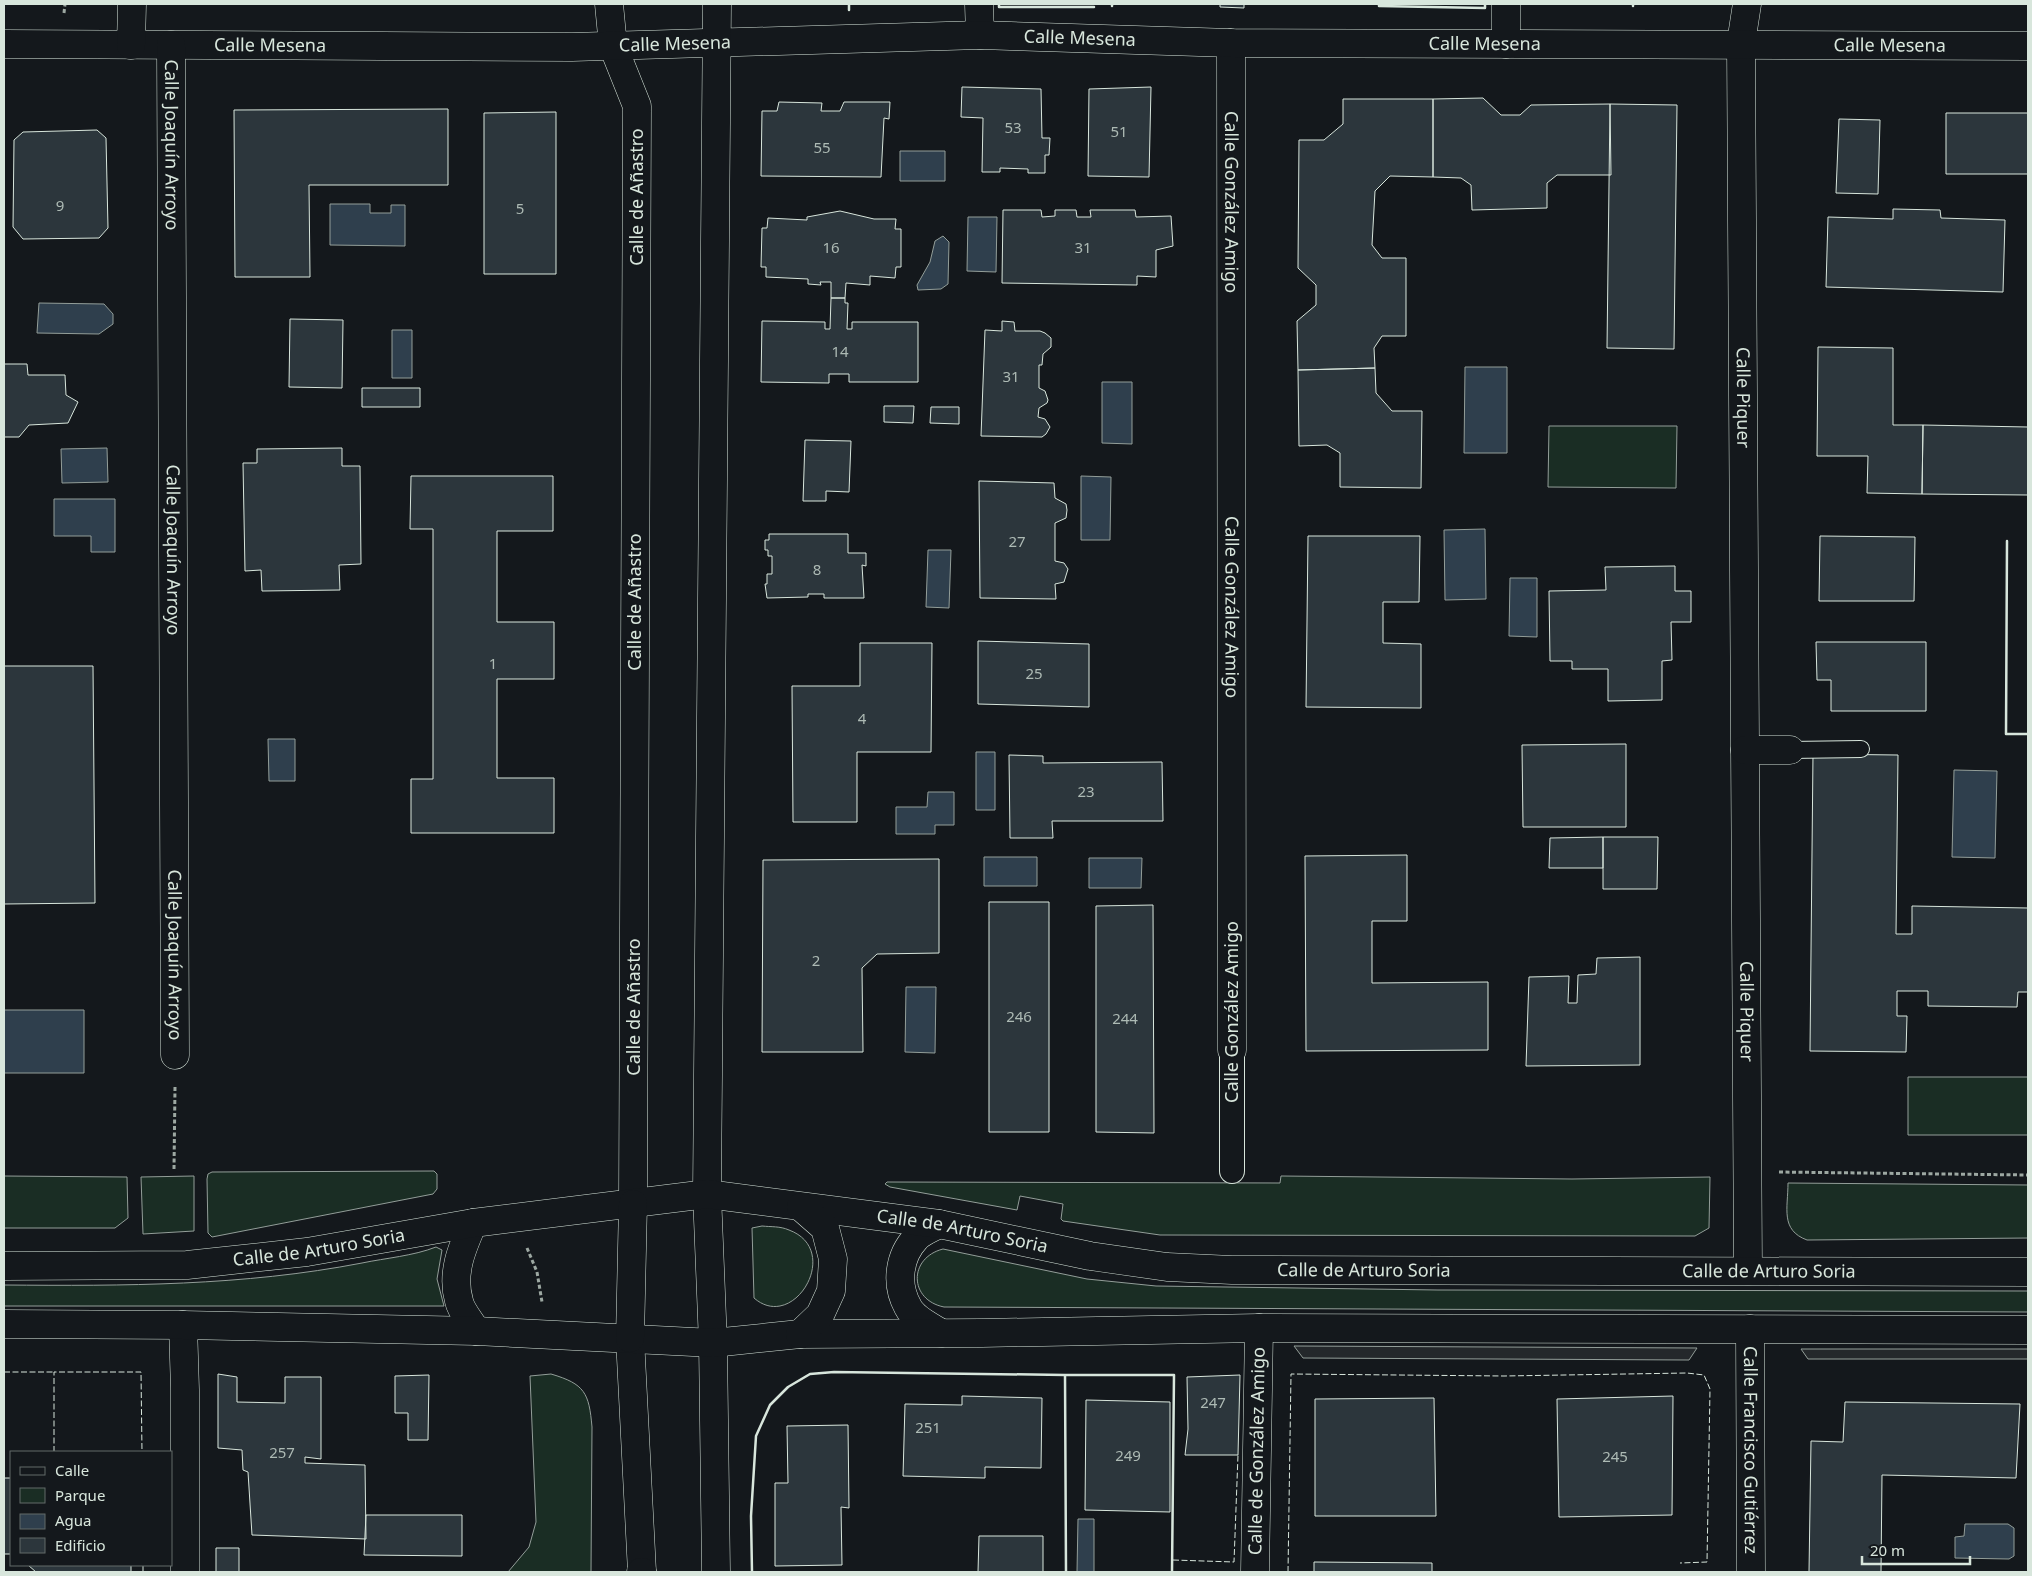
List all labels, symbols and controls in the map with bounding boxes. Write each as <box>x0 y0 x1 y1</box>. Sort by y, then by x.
street label: Calle Mesena <box>1023 23 1136 51</box>
street label: Calle Mesena <box>619 29 731 57</box>
street label: Calle Mesena <box>1429 31 1541 55</box>
street label: Calle Mesena <box>214 32 326 57</box>
street label: Calle Mesena <box>1834 32 1946 57</box>
street label: Calle Joaquín Arroyo <box>160 60 185 230</box>
street label: Calle González Amigo <box>1220 111 1244 293</box>
house number: 53 <box>1004 117 1022 137</box>
house number: 51 <box>1110 121 1128 141</box>
street label: Calle de Añastro <box>624 128 648 266</box>
house number: 55 <box>813 137 831 157</box>
house number: 9 <box>56 195 64 215</box>
house number: 5 <box>516 198 524 218</box>
house number: 16 <box>822 237 840 257</box>
house number: 31 <box>1074 237 1092 257</box>
house number: 14 <box>831 341 849 361</box>
street label: Calle Piquer <box>1732 347 1756 449</box>
house number: 31 <box>1002 366 1020 386</box>
street label: Calle Joaquín Arroyo <box>162 464 186 635</box>
street label: Calle González Amigo <box>1220 516 1245 698</box>
house number: 27 <box>1008 531 1026 551</box>
street label: Calle de Añastro <box>622 533 646 671</box>
house number: 8 <box>813 559 821 579</box>
house number: 1 <box>489 653 497 673</box>
house number: 25 <box>1025 663 1043 683</box>
house number: 4 <box>858 708 867 728</box>
house number: 23 <box>1077 781 1095 801</box>
street label: Calle Joaquín Arroyo <box>163 869 188 1040</box>
street label: Calle González Amigo <box>1219 921 1243 1103</box>
street label: Calle de Añastro <box>621 938 645 1076</box>
house number: 2 <box>812 950 820 970</box>
street label: Calle Piquer <box>1735 961 1760 1063</box>
house number: 246 <box>1006 1006 1032 1026</box>
house number: 244 <box>1112 1008 1138 1028</box>
street label: Calle de Arturo Soria <box>875 1203 1050 1258</box>
street label: Calle de Arturo Soria <box>231 1222 407 1271</box>
street label: Calle de Arturo Soria <box>1277 1257 1451 1282</box>
street label: Calle de Arturo Soria <box>1682 1258 1856 1283</box>
street label: Calle Francisco Gutiérrez <box>1739 1346 1764 1554</box>
street label: Calle de González Amigo <box>1242 1347 1270 1555</box>
house number: 247 <box>1200 1392 1226 1412</box>
house number: 251 <box>915 1417 941 1437</box>
house number: 257 <box>269 1442 295 1462</box>
house number: 249 <box>1115 1445 1141 1465</box>
house number: 245 <box>1602 1446 1628 1466</box>
legend <box>10 1451 172 1566</box>
text: Calle <box>55 1460 89 1480</box>
text: Parque <box>55 1485 105 1505</box>
text: Agua <box>55 1510 92 1530</box>
scale bar <box>1862 1534 1970 1566</box>
text: Edificio <box>55 1535 106 1555</box>
text: 20 m <box>1870 1540 1905 1560</box>

